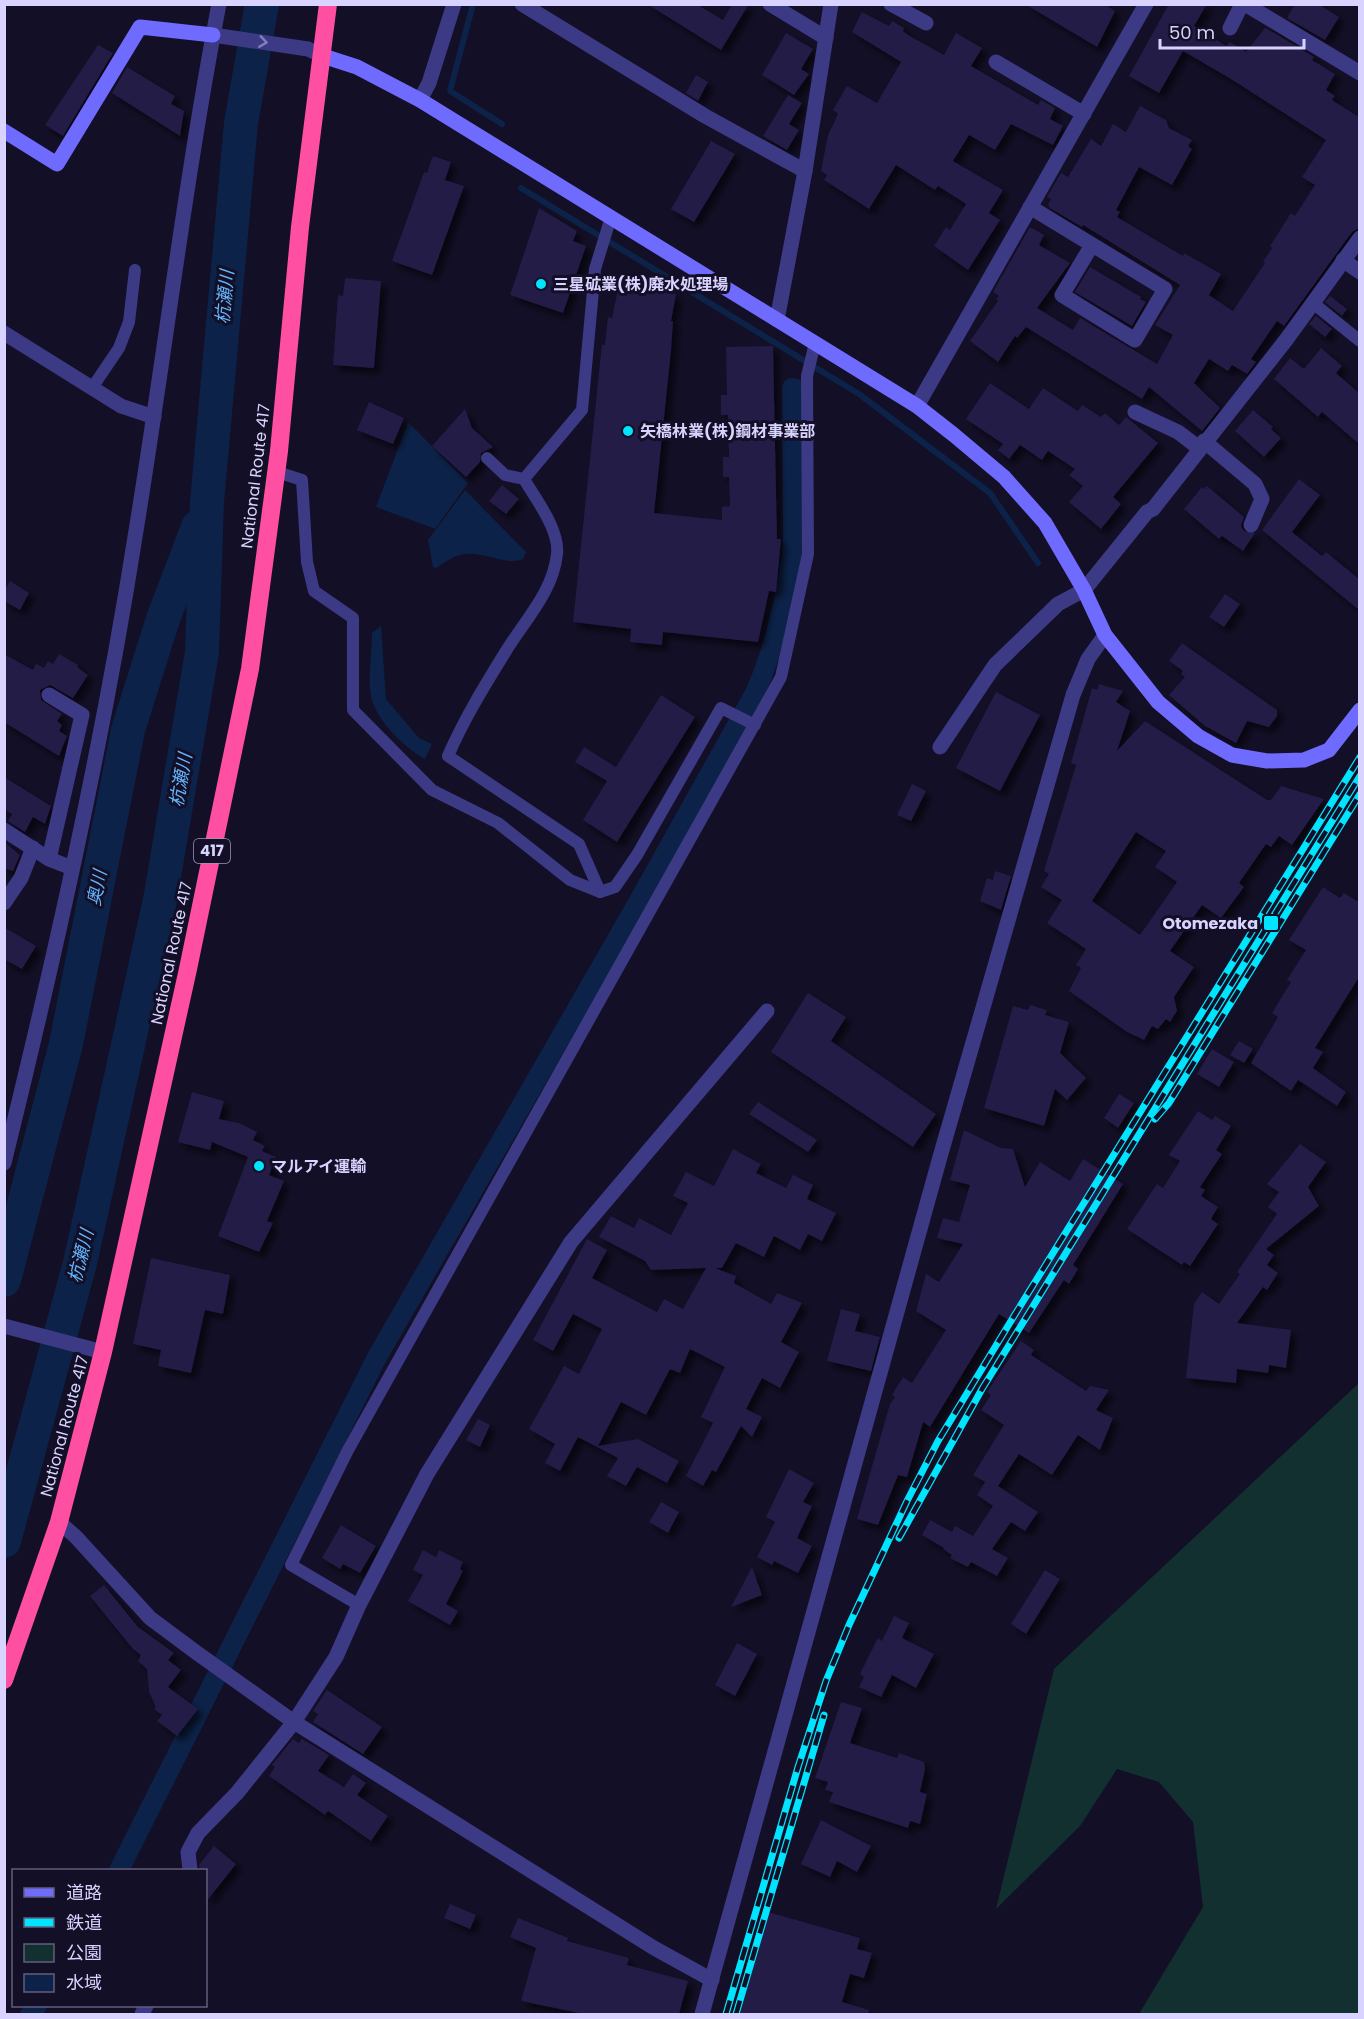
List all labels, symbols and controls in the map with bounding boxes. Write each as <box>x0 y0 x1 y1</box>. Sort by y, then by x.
scale bar <box>1160 12 1304 50</box>
text: 50 m <box>1169 20 1215 45</box>
one-way arrow <box>258 36 267 48</box>
water label: 杭瀬川 <box>210 267 239 325</box>
place label: 三星砿業(株)廃水処理場 <box>553 273 728 296</box>
marker: 三星砿業(株)廃水処理場 <box>534 277 548 291</box>
street label: National Route 417 <box>235 402 276 550</box>
place label: 矢橋林業(株)鋼材事業部 <box>640 420 815 443</box>
marker: 矢橋林業(株)鋼材事業部 <box>621 424 635 438</box>
water label: 杭瀬川 <box>164 749 198 809</box>
road number: 417 <box>194 839 230 863</box>
water label: 奥川 <box>81 866 113 908</box>
street label: National Route 417 <box>145 879 198 1027</box>
place label: Otomezaka <box>1162 912 1258 935</box>
marker: Otomezaka <box>1262 914 1280 932</box>
place label: マルアイ運輸 <box>271 1155 366 1178</box>
marker: マルアイ運輸 <box>252 1159 266 1173</box>
water label: 杭瀬川 <box>62 1225 100 1285</box>
street label: National Route 417 <box>35 1353 94 1499</box>
legend <box>12 1869 207 2007</box>
text: 道路 <box>66 1880 102 1905</box>
text: 鉄道 <box>66 1910 102 1935</box>
text: 公園 <box>66 1940 102 1965</box>
text: 水域 <box>66 1970 102 1995</box>

